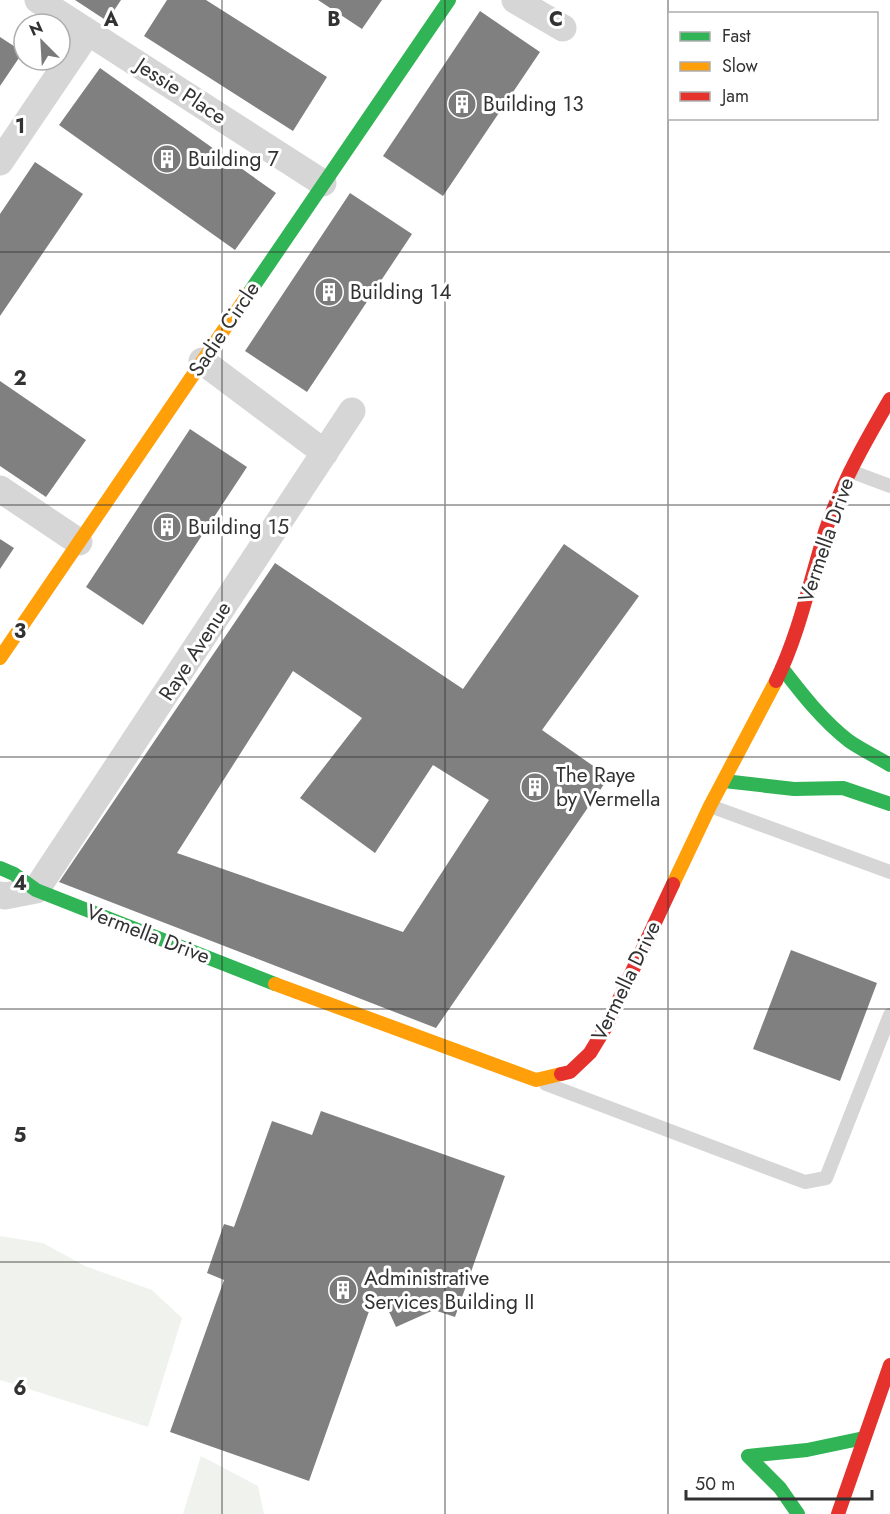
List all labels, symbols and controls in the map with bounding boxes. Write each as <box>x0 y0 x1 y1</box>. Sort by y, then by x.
text: A <box>103 5 119 34</box>
text: B <box>327 5 341 34</box>
text: C <box>549 5 563 34</box>
north arrow <box>12 12 72 72</box>
legend <box>668 12 878 120</box>
text: N <box>26 16 47 42</box>
text: Fast <box>722 23 751 49</box>
street label: Jessie Place <box>127 49 232 132</box>
text: Slow <box>722 53 759 79</box>
text: Jam <box>720 83 749 109</box>
building icon: Building 13 <box>446 88 478 120</box>
place label: Building 13 <box>483 89 584 119</box>
text: 1 <box>15 112 25 141</box>
building icon: Building 7 <box>151 143 183 175</box>
place label: Building 7 <box>188 144 279 174</box>
street label: Sadie Circle <box>181 275 267 382</box>
building icon: Building 14 <box>313 276 345 308</box>
place label: Building 14 <box>350 277 451 307</box>
text: 2 <box>13 364 27 393</box>
street label: Vermella Drive <box>791 473 861 606</box>
building icon: Building 15 <box>151 511 183 543</box>
place label: Building 15 <box>188 512 289 542</box>
street label: Raye Avenue <box>152 595 239 707</box>
text: 3 <box>14 617 26 646</box>
place label: The Raye by Vermella <box>556 760 660 814</box>
building icon: The Raye by Vermella <box>519 771 551 803</box>
text: 4 <box>13 869 27 898</box>
street label: Vermella Drive <box>82 897 214 971</box>
street label: Vermella Drive <box>584 916 668 1046</box>
text: 5 <box>14 1121 27 1150</box>
place label: Administrative Services Building II <box>364 1263 535 1317</box>
building icon: Administrative Services Building II <box>327 1274 359 1306</box>
text: 6 <box>13 1374 27 1403</box>
scale bar <box>686 1463 872 1501</box>
text: 50 m <box>695 1471 735 1497</box>

